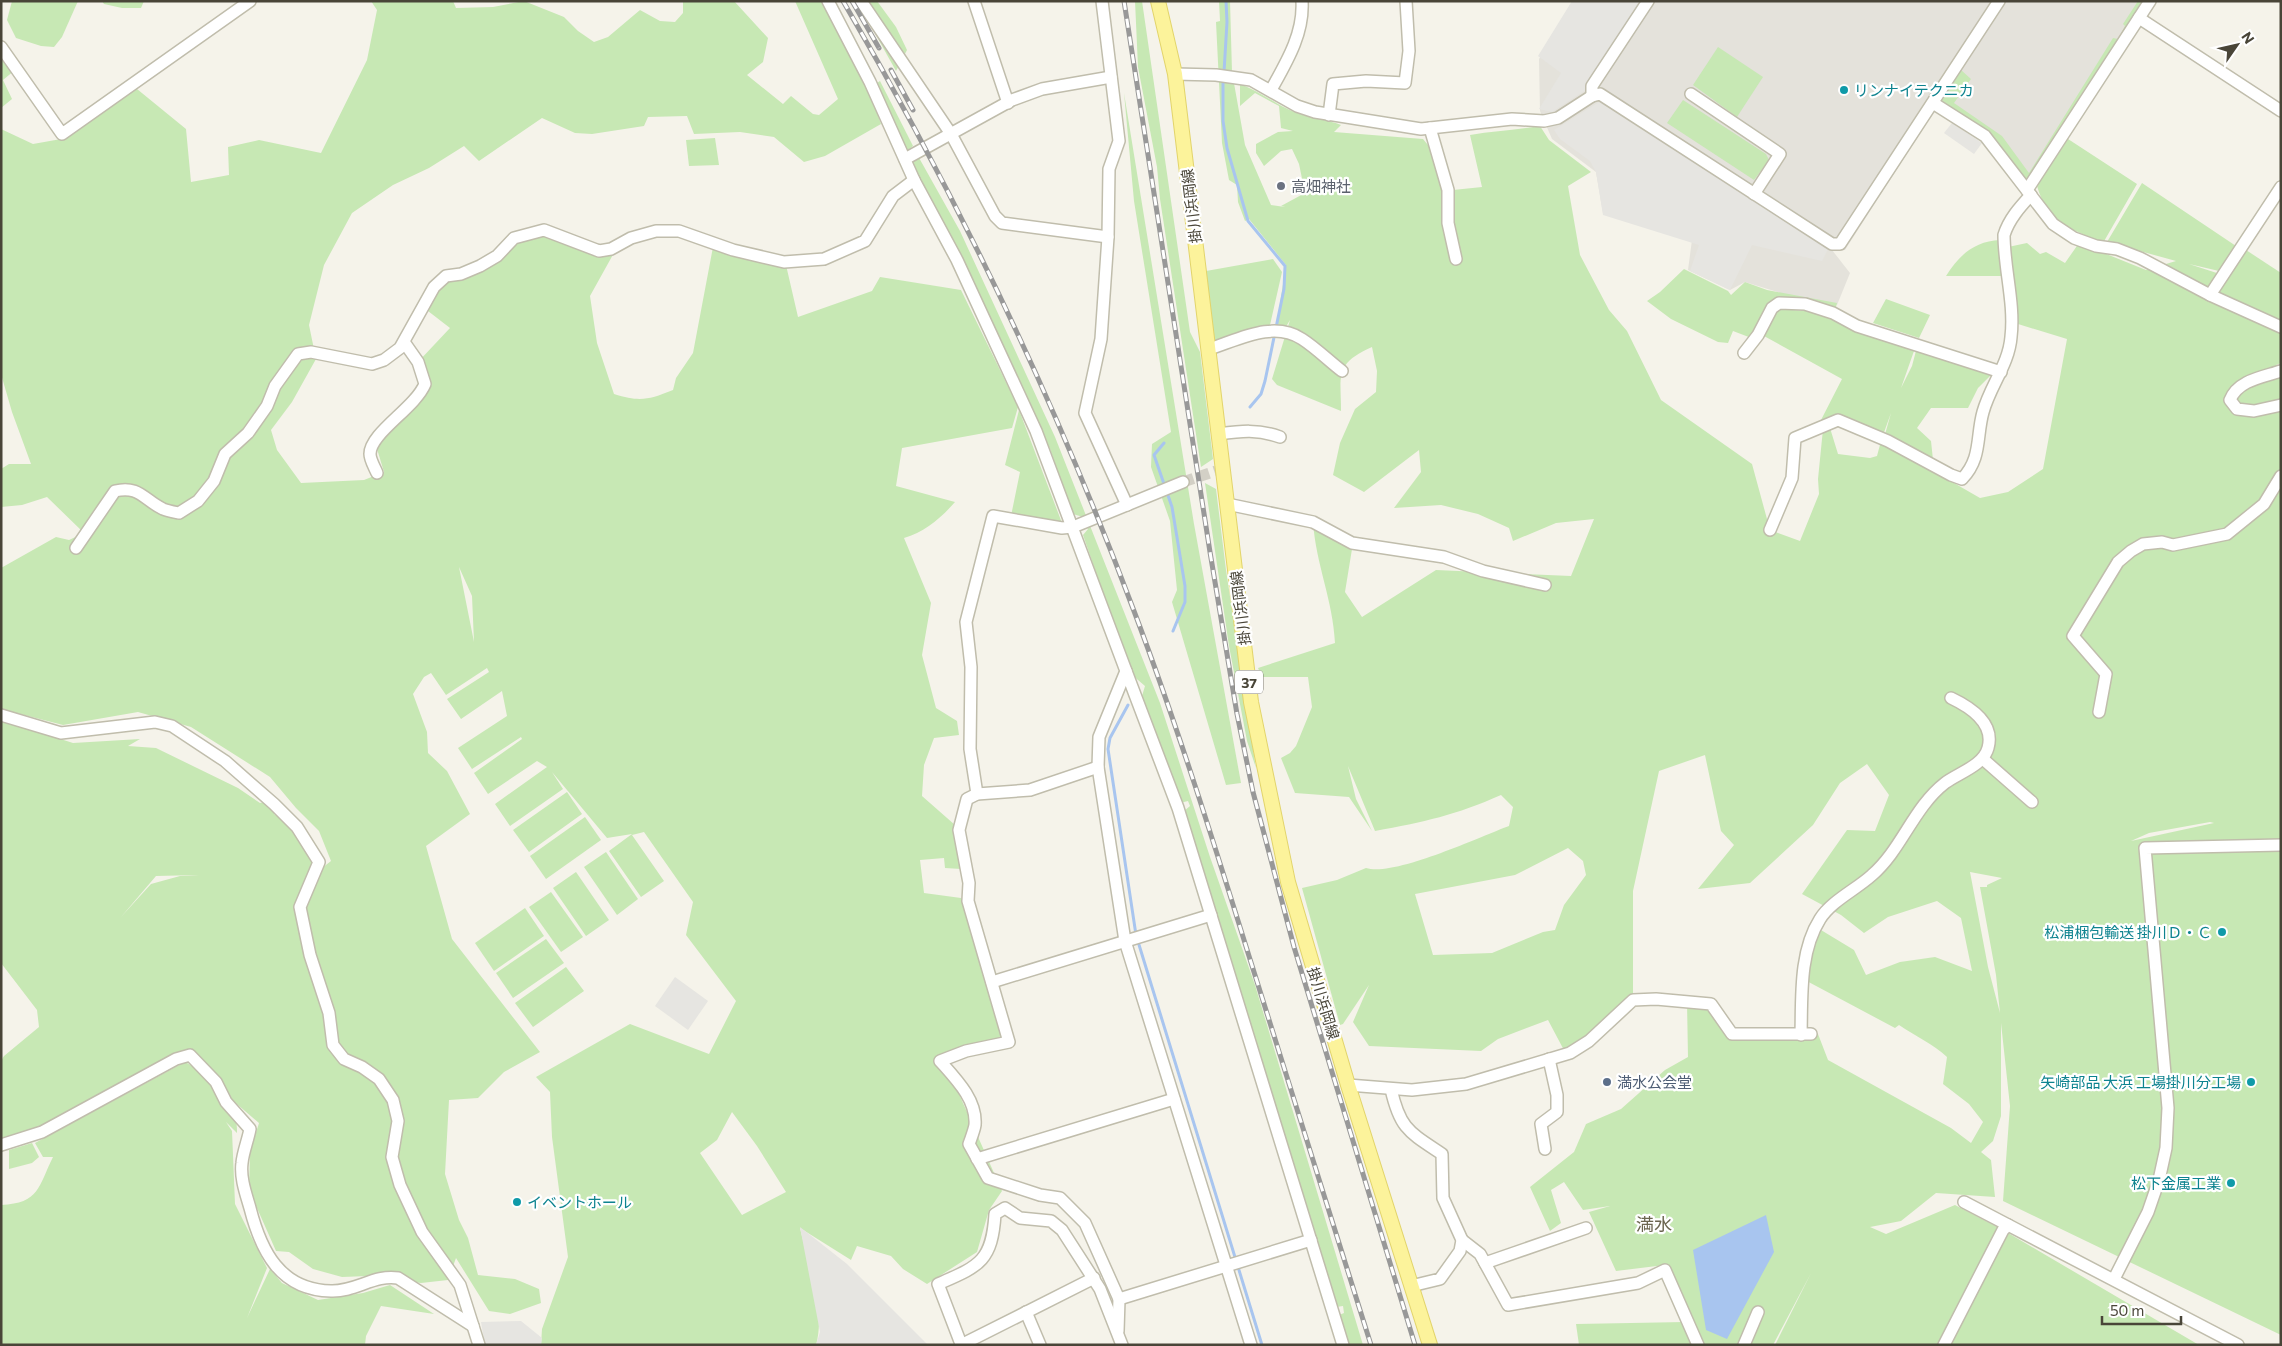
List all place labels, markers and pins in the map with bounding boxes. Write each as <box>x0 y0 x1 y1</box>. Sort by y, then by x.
place label: リンナイテクニカ <box>1854 81 1974 99</box>
marker: リンナイテクニカ <box>1838 84 1850 96</box>
place label: 高畑神社 <box>1291 177 1351 195</box>
marker: 高畑神社 <box>1275 180 1287 192</box>
place label: 松浦梱包輸送 掛川Ｄ・Ｃ <box>2044 923 2212 941</box>
marker: 松浦梱包輸送 掛川Ｄ・Ｃ <box>2216 926 2228 938</box>
place label: 満水公会堂 <box>1617 1073 1692 1091</box>
place label: 矢崎部品 大浜 工場掛川分工場 <box>2040 1073 2241 1091</box>
marker: 満水公会堂 <box>1601 1076 1613 1088</box>
marker: 矢崎部品 大浜 工場掛川分工場 <box>2245 1076 2257 1088</box>
place label: 松下金属工業 <box>2131 1174 2221 1192</box>
marker: 松下金属工業 <box>2225 1177 2237 1189</box>
place label: イベントホール <box>527 1193 632 1211</box>
marker: イベントホール <box>511 1196 523 1208</box>

